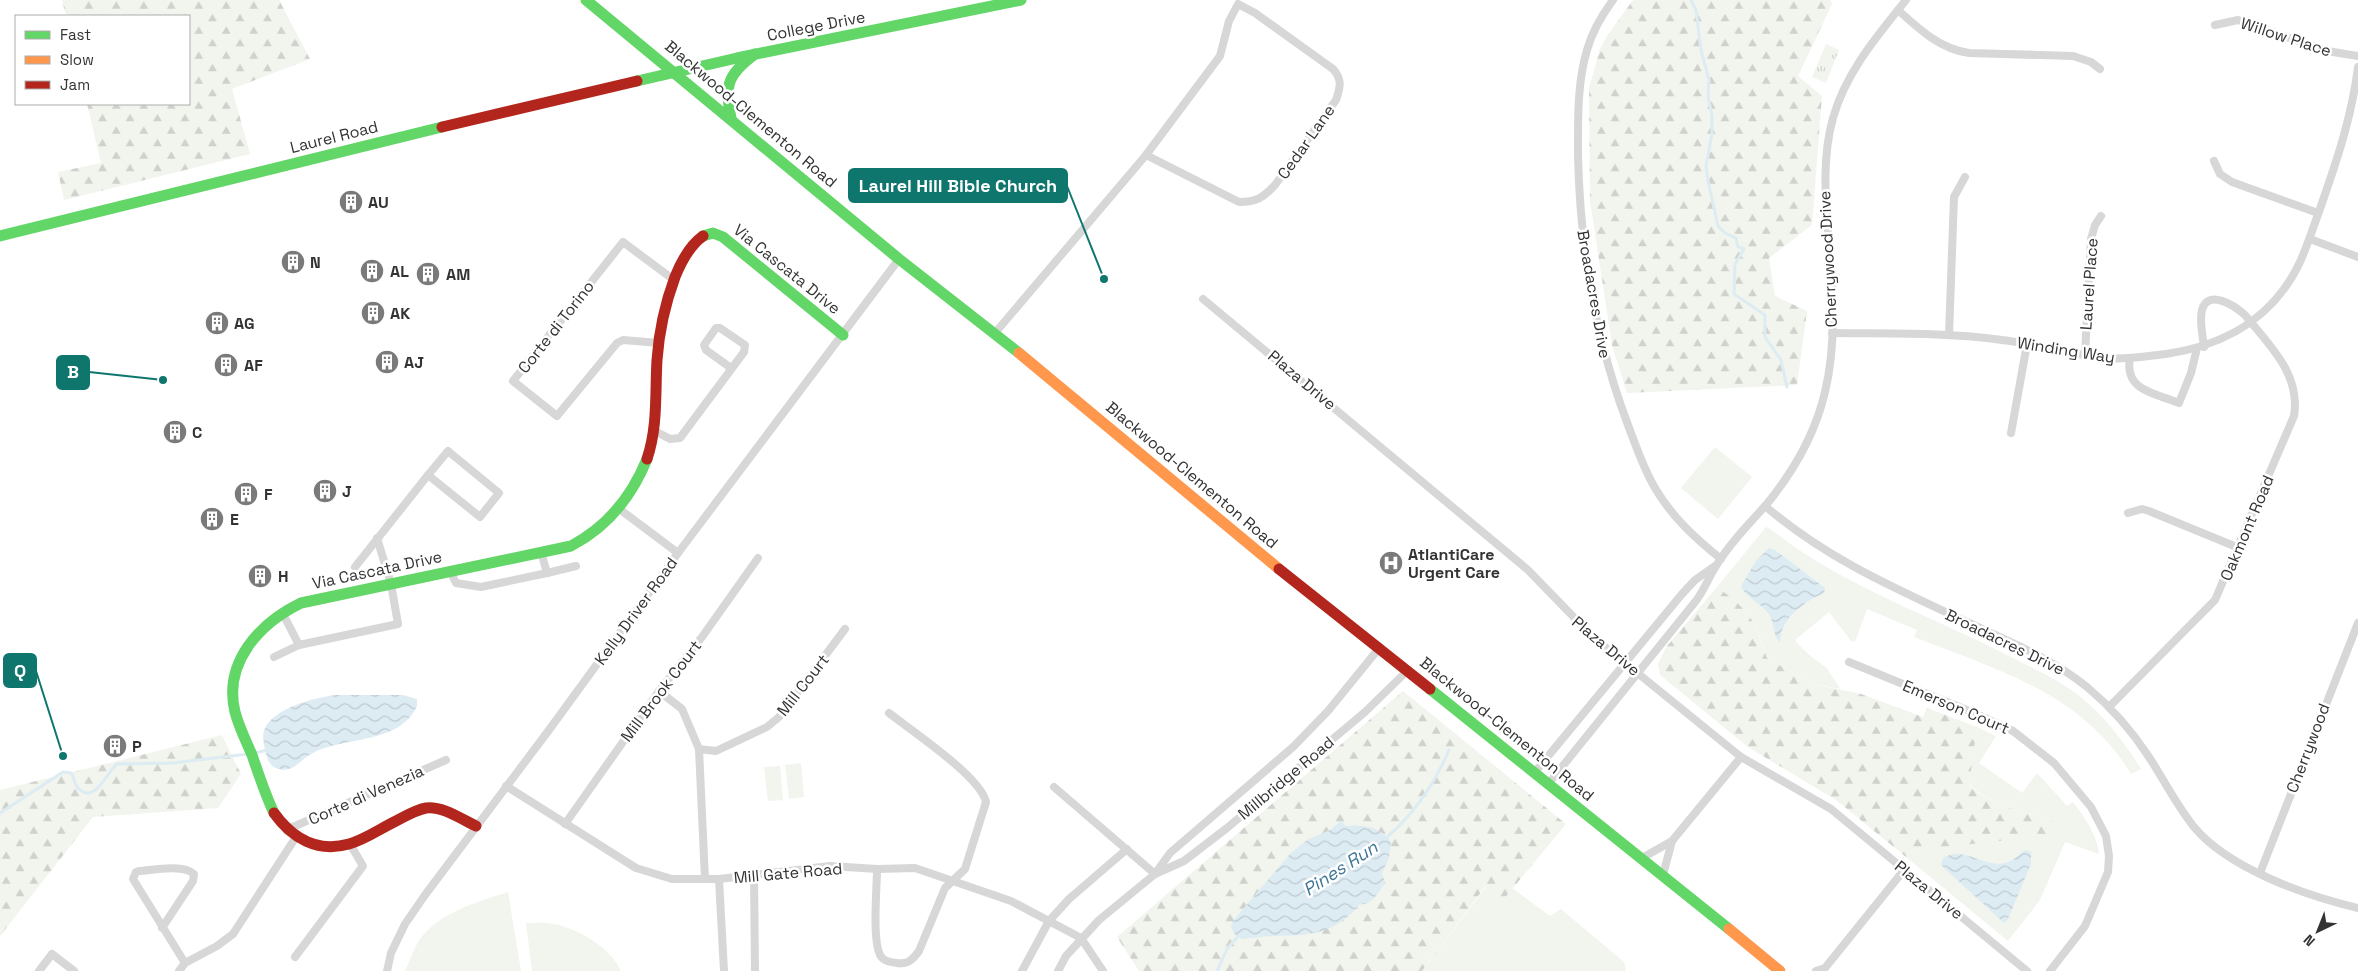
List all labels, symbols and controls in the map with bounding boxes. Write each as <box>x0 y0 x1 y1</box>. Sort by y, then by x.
street label: College Drive <box>765 6 867 46</box>
street label: Willow Place <box>2238 12 2334 62</box>
legend <box>15 15 190 105</box>
text: Fast <box>60 25 91 44</box>
street label: Blackwood-Clementon Road <box>661 36 841 192</box>
text: Slow <box>60 50 94 69</box>
text: Jam <box>60 75 90 94</box>
street label: Cedar Lane <box>1273 101 1339 183</box>
street label: Laurel Road <box>288 116 380 158</box>
callout: Laurel Hill Bible Church <box>849 169 1067 202</box>
text: Laurel Hill Bible Church <box>859 174 1057 197</box>
building icon: AU <box>338 189 364 215</box>
street label: Cherrywood Drive <box>1814 190 1842 328</box>
place label: AU <box>368 192 389 213</box>
street label: Via Cascata Drive <box>729 219 845 319</box>
street label: Broadacres Drive <box>1572 228 1616 360</box>
street label: Laurel Place <box>2075 237 2103 331</box>
building icon: N <box>280 249 306 275</box>
place label: N <box>310 252 321 273</box>
building icon: AL <box>359 258 385 284</box>
place label: AL <box>390 261 409 282</box>
building icon: AM <box>415 261 441 287</box>
place label: AM <box>446 264 470 285</box>
street label: Corte di Torino <box>513 276 599 378</box>
building icon: AK <box>360 300 386 326</box>
place label: AK <box>390 303 410 324</box>
building icon: AG <box>204 310 230 336</box>
place label: AG <box>234 313 255 334</box>
street label: Winding Way <box>2016 332 2116 368</box>
street label: Plaza Drive <box>1264 345 1340 415</box>
building icon: AJ <box>374 349 400 375</box>
building icon: AF <box>213 352 239 378</box>
place label: AJ <box>404 352 424 373</box>
place label: AF <box>244 355 263 376</box>
callout: B <box>57 356 89 389</box>
text: B <box>67 360 79 383</box>
street label: Blackwood-Clementon Road <box>1102 397 1282 553</box>
building icon: C <box>162 419 188 445</box>
place label: C <box>192 422 202 443</box>
street label: Oakmont Road <box>2215 472 2279 584</box>
building icon: J <box>312 478 338 504</box>
building icon: F <box>233 481 259 507</box>
place label: J <box>342 481 352 502</box>
place label: F <box>264 484 273 505</box>
building icon: E <box>199 506 225 532</box>
place label: E <box>230 509 239 530</box>
place label: AtlantiCare Urgent Care <box>1408 544 1500 583</box>
street label: Via Cascata Drive <box>310 546 444 594</box>
hospital icon: AtlantiCare Urgent Care <box>1378 550 1404 576</box>
street label: Kelly Driver Road <box>590 553 682 669</box>
building icon: H <box>247 563 273 589</box>
place label: H <box>278 566 289 587</box>
street label: Broadacres Drive <box>1942 604 2068 680</box>
street label: Plaza Drive <box>1568 611 1644 681</box>
street label: Mill Brook Court <box>616 636 706 746</box>
street label: Mill Court <box>772 650 834 720</box>
street label: Blackwood-Clementon Road <box>1416 652 1598 806</box>
callout: Q <box>4 654 36 687</box>
text: Q <box>14 659 26 682</box>
street label: Emerson Court <box>1900 675 2012 739</box>
street label: Cherrywood <box>2281 700 2335 796</box>
street label: Millbridge Road <box>1234 732 1338 824</box>
building icon: P <box>102 733 128 759</box>
place label: P <box>132 736 142 757</box>
street label: Corte di Venezia <box>305 760 427 830</box>
water label: Pines Run <box>1298 835 1382 901</box>
street label: Plaza Drive <box>1890 856 1968 924</box>
street label: Mill Gate Road <box>733 858 843 888</box>
north arrow <box>2293 906 2343 956</box>
text: N <box>2300 931 2319 950</box>

